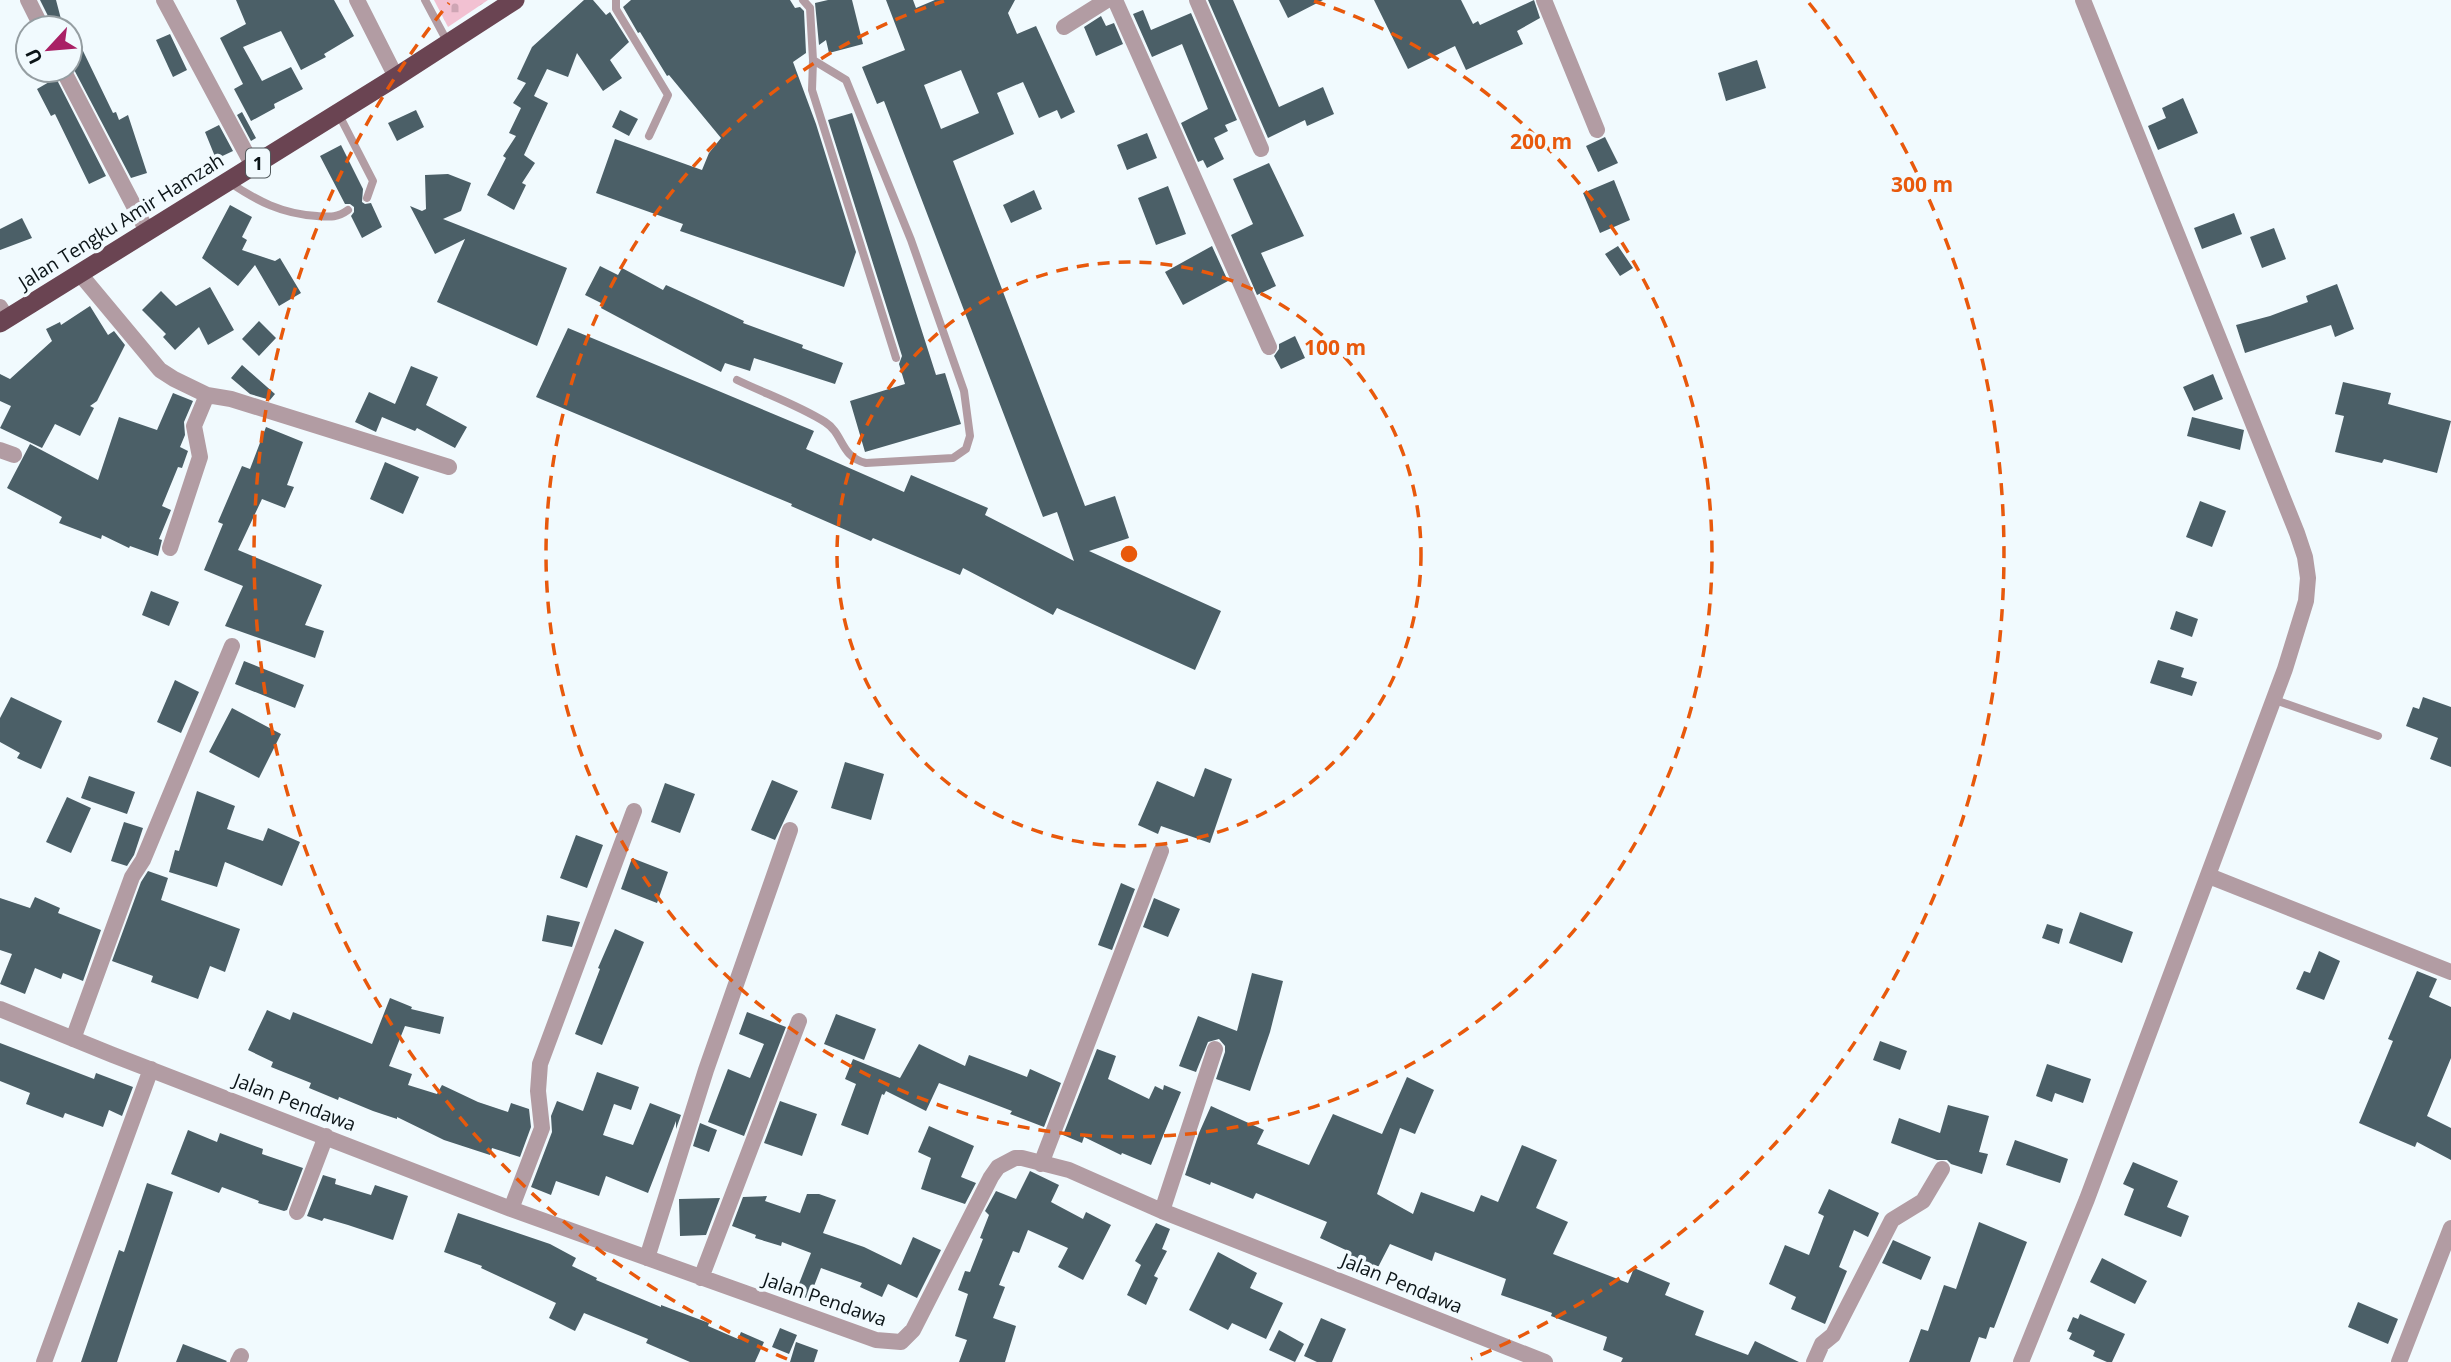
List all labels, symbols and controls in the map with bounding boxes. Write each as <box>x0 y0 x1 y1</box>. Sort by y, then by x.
north arrow <box>14 14 84 84</box>
text: U <box>19 44 49 69</box>
text: 200 m <box>1510 127 1572 155</box>
street label: Jalan Tengku Amir Hamzah <box>12 147 229 296</box>
road number: 1 <box>246 148 270 178</box>
text: 300 m <box>1891 170 1953 198</box>
text: 100 m <box>1304 333 1366 361</box>
centre of rings <box>1117 542 1141 566</box>
street label: Jalan Pendawa <box>228 1066 360 1137</box>
street label: Jalan Pendawa <box>1336 1246 1467 1319</box>
street label: Jalan Pendawa <box>758 1265 890 1332</box>

